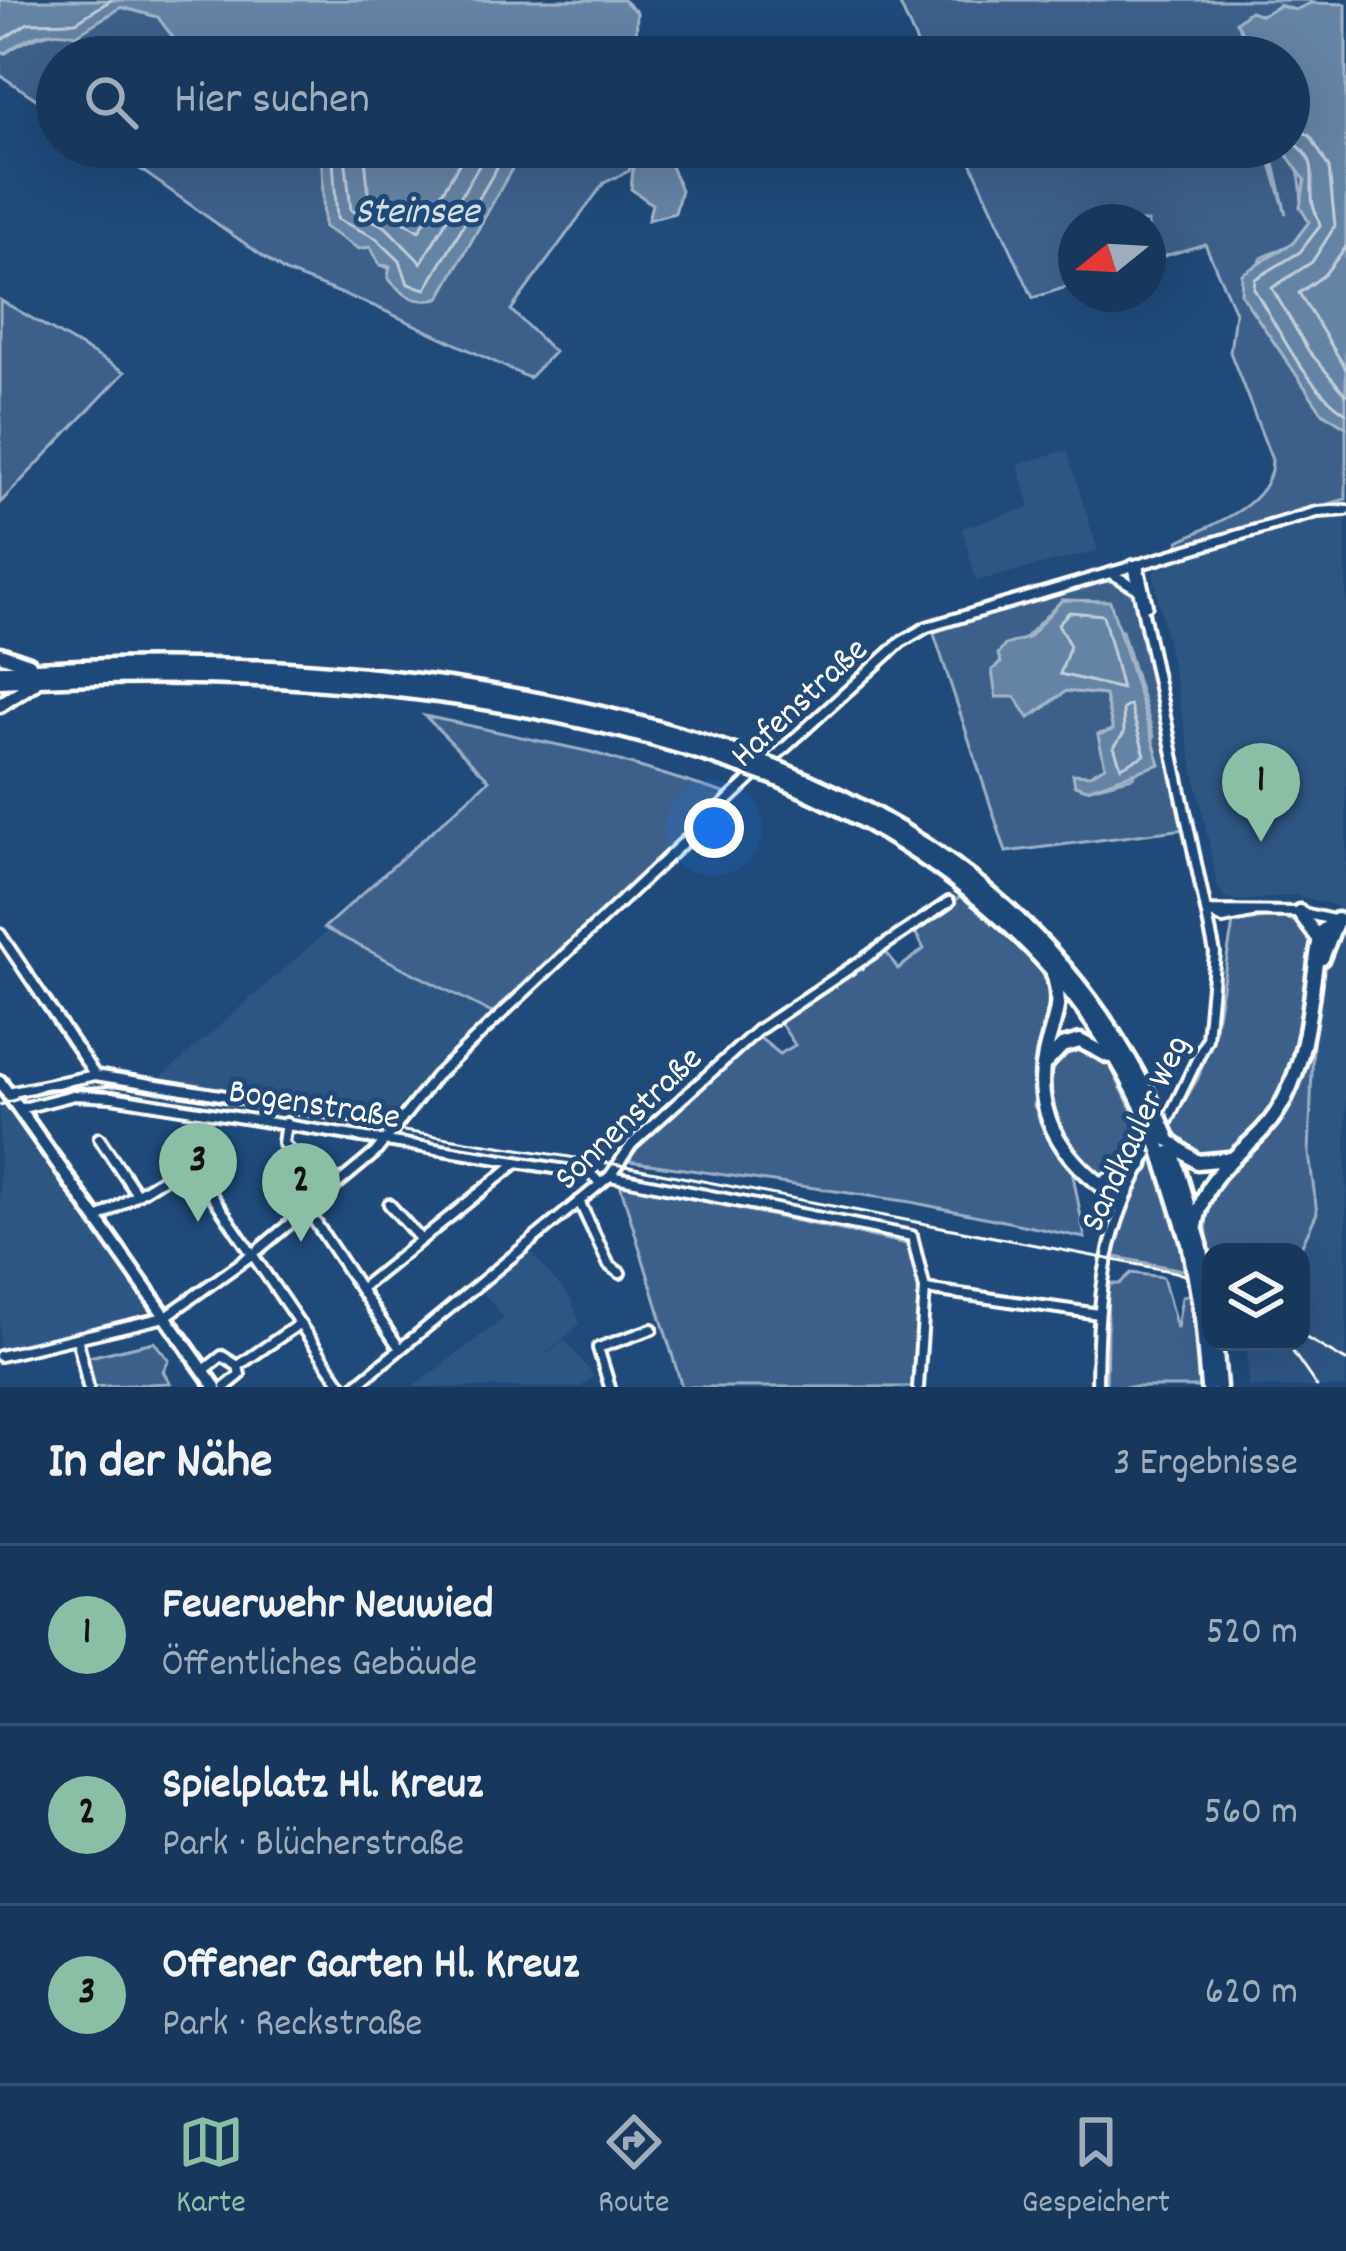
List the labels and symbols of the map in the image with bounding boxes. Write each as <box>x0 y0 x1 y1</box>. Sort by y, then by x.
water label: Steinsee <box>355 187 481 242</box>
north arrow <box>1058 204 1166 312</box>
street label: Hafenstraße <box>720 627 882 782</box>
pin: 1 <box>1222 743 1300 842</box>
your location <box>684 798 744 858</box>
street label: Sandkauler Weg <box>1069 1028 1206 1241</box>
street label: Sonnenstraße <box>544 1036 716 1205</box>
street label: Bogenstraße <box>225 1068 404 1146</box>
pin: 3 <box>159 1123 237 1222</box>
pin: 2 <box>262 1143 340 1242</box>

